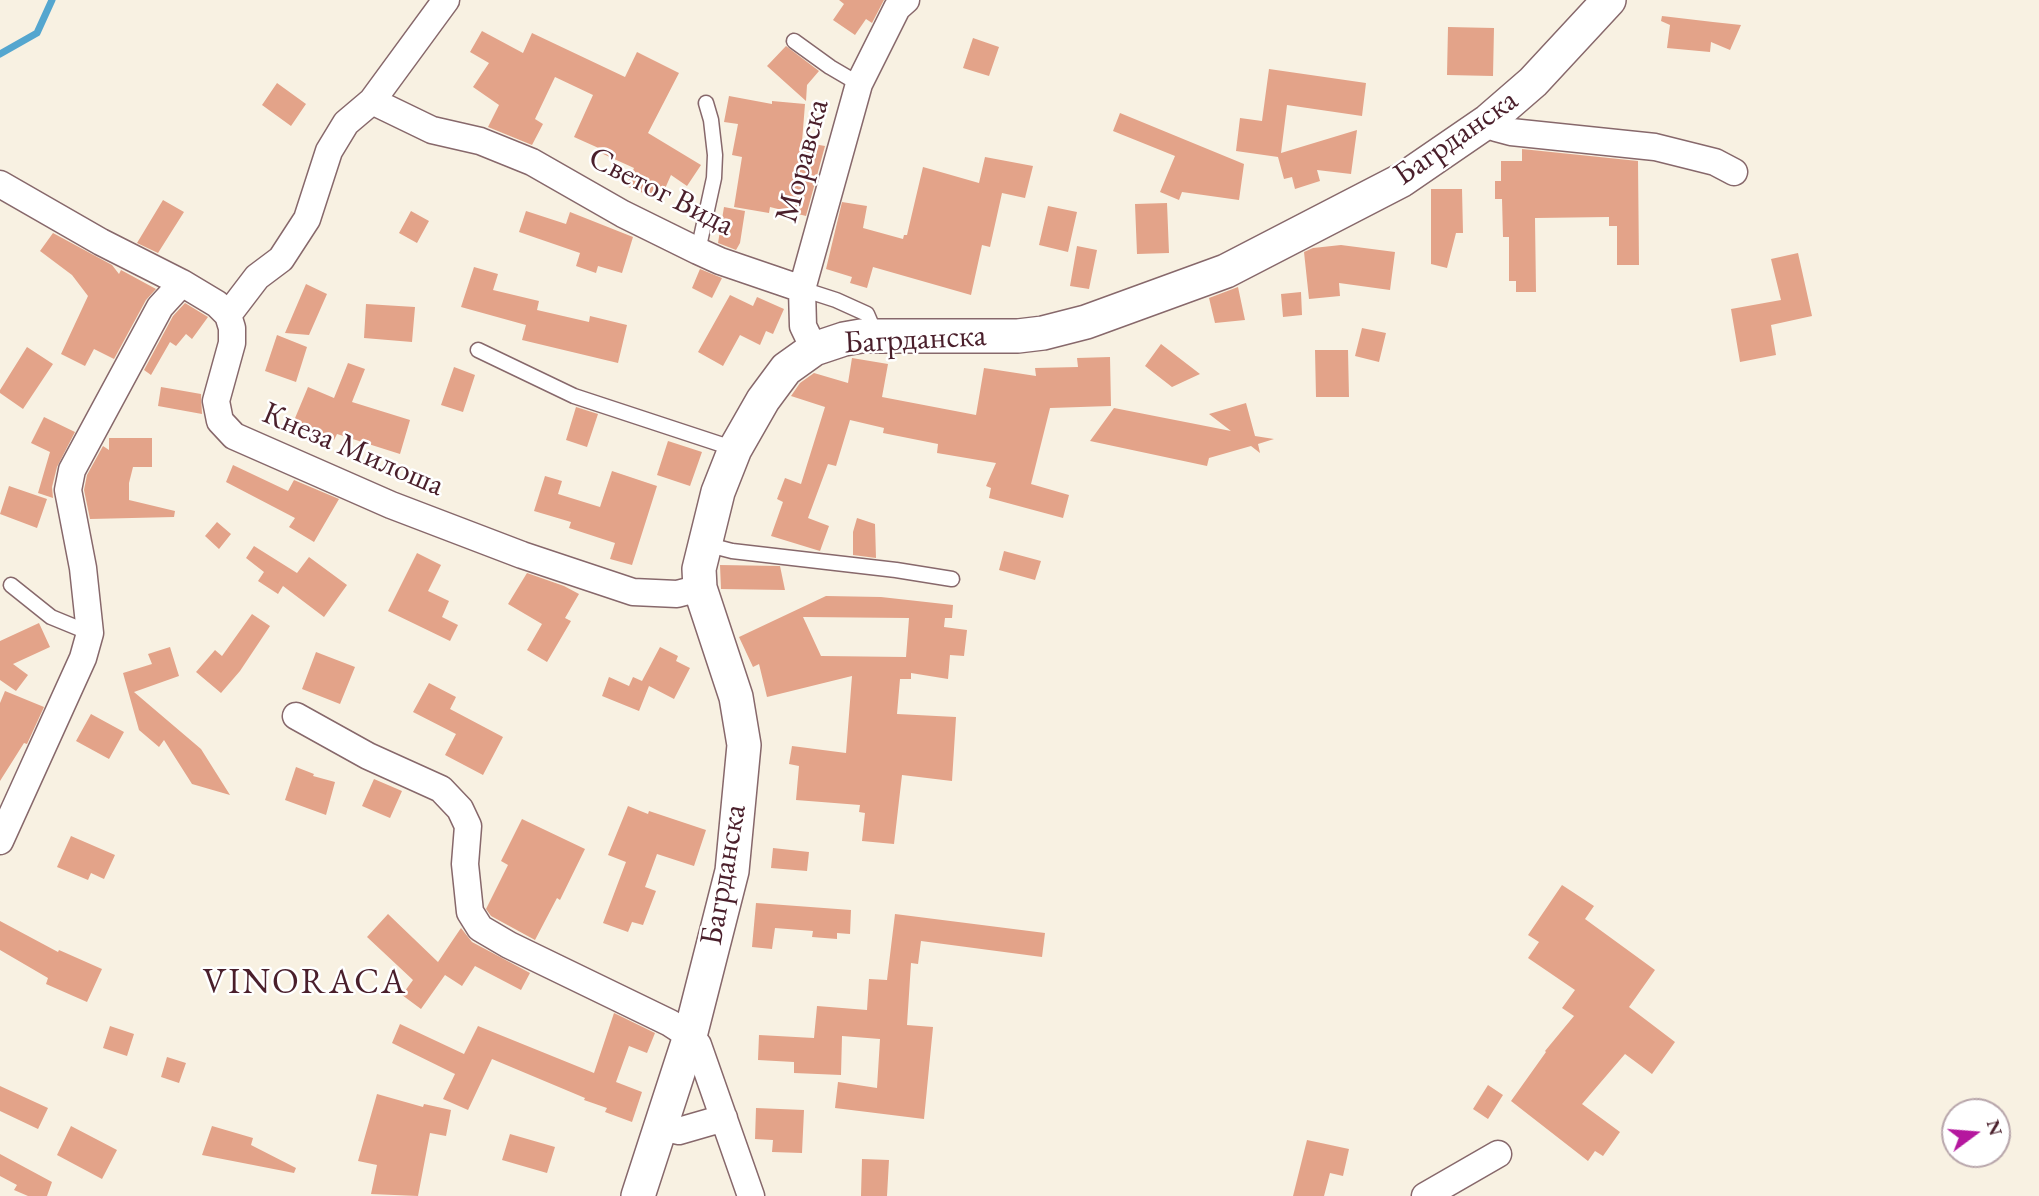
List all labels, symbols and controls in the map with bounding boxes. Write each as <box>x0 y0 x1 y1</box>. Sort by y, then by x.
street label: Багрданска <box>1386 81 1526 195</box>
street label: Моравска <box>768 95 838 227</box>
street label: Светог Вида <box>582 139 740 245</box>
street label: Багрданска <box>843 317 987 363</box>
street label: Кнеза Милоша <box>256 395 450 505</box>
street label: Багрданска <box>693 801 755 949</box>
district label: VINORACA <box>204 962 406 1004</box>
north arrow <box>1941 1098 2011 1168</box>
text: N <box>1981 1117 2009 1138</box>

